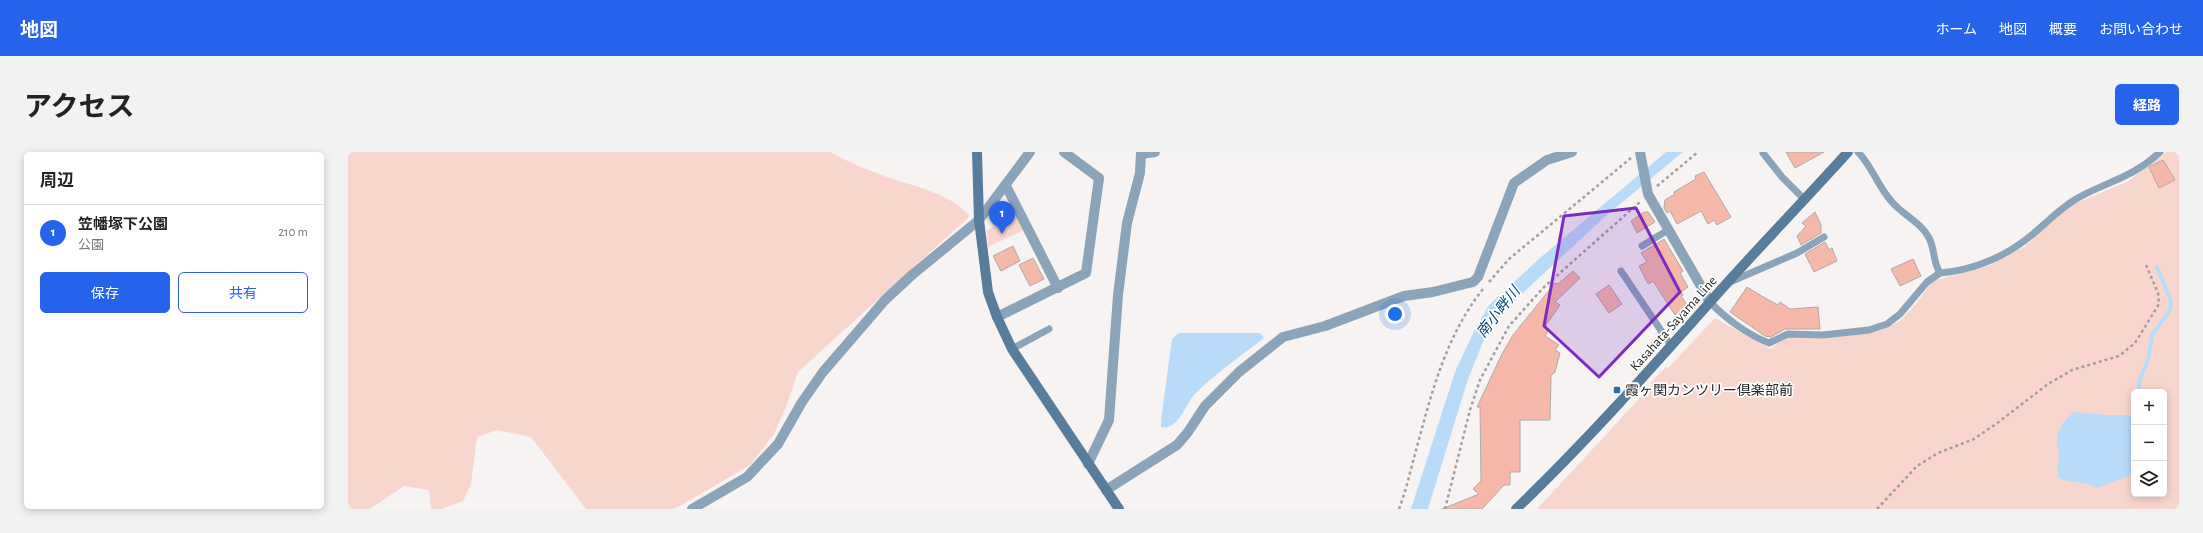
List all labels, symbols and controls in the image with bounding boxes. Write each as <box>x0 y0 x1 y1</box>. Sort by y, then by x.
text: 地図 <box>20 21 58 40</box>
text: ホーム <box>1935 23 1977 37</box>
text: 地図 <box>1999 23 2027 37</box>
text: 概要 <box>2049 23 2077 37</box>
text: お問い合わせ <box>2099 23 2183 37</box>
button: 経路 <box>2115 84 2179 125</box>
text: アクセス <box>24 94 135 122</box>
text: 周辺 <box>40 172 74 189</box>
pin: 1 <box>989 201 1015 234</box>
text: 笠幡塚下公園 <box>78 217 168 232</box>
text: 1 <box>51 226 55 239</box>
text: 210 m <box>278 226 308 239</box>
text: 公園 <box>78 239 104 252</box>
button: 保存 <box>40 272 170 313</box>
button: 共有 <box>178 272 308 313</box>
street label: Kasahata-Sayama Line <box>1628 274 1720 374</box>
water label: 南小畔川 <box>1473 282 1524 341</box>
your location <box>1385 304 1405 324</box>
place label: 霞ヶ関カンツリー倶楽部前 <box>1625 382 1793 398</box>
marker: 霞ヶ関カンツリー倶楽部前 <box>1612 385 1622 395</box>
map controls <box>2131 389 2167 497</box>
button: + <box>2131 389 2167 425</box>
button: − <box>2131 425 2167 461</box>
button: layers <box>2131 461 2167 497</box>

